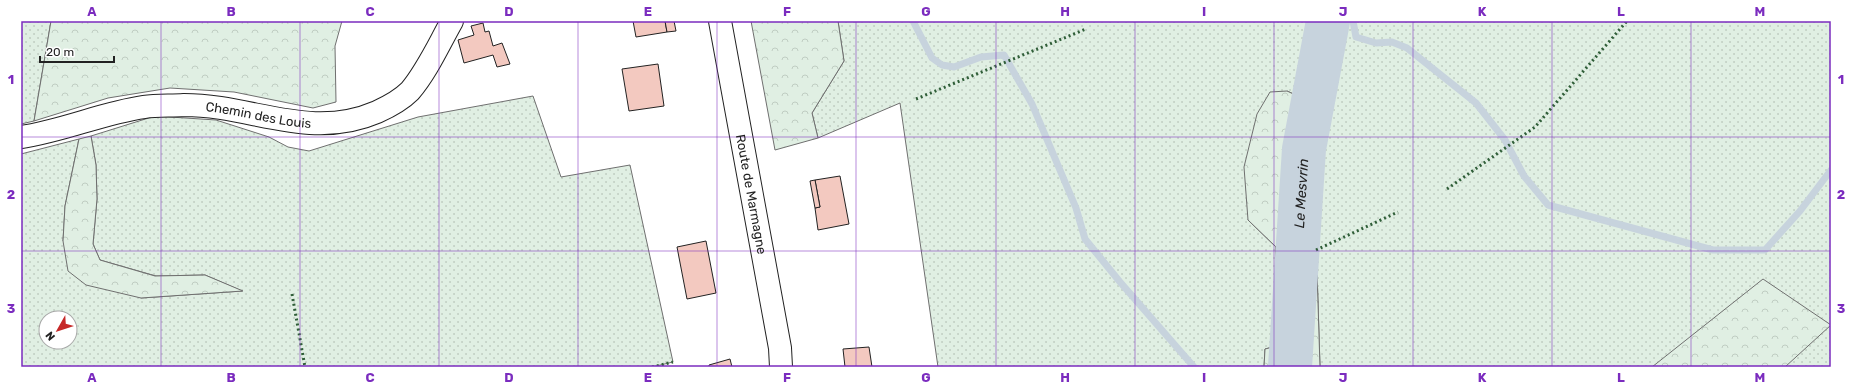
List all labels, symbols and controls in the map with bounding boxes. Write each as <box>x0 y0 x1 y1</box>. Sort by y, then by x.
text: A <box>87 4 97 19</box>
text: B <box>226 4 236 19</box>
text: C <box>365 4 375 19</box>
text: D <box>504 4 514 19</box>
text: E <box>644 4 652 19</box>
text: F <box>783 4 791 19</box>
text: G <box>921 4 931 19</box>
text: H <box>1060 4 1070 19</box>
text: I <box>1202 4 1206 19</box>
text: J <box>1339 4 1347 19</box>
text: K <box>1478 4 1487 19</box>
text: L <box>1617 4 1625 19</box>
text: M <box>1755 4 1765 19</box>
scale bar <box>40 38 114 64</box>
text: 20 m <box>46 45 74 59</box>
text: 1 <box>8 72 14 87</box>
text: 1 <box>1838 72 1844 87</box>
street label: Chemin des Louis <box>205 99 312 131</box>
street label: Route de Marmagne <box>733 133 770 255</box>
water label: Le Mesvrin <box>1291 158 1312 229</box>
text: 2 <box>7 187 15 202</box>
text: 2 <box>1837 187 1845 202</box>
text: 3 <box>7 301 16 316</box>
text: 3 <box>1837 301 1846 316</box>
north arrow <box>38 310 78 350</box>
text: N <box>43 329 58 343</box>
text: A <box>87 370 97 385</box>
text: B <box>226 370 236 385</box>
text: C <box>365 370 375 385</box>
text: D <box>504 370 514 385</box>
text: E <box>644 370 652 385</box>
text: F <box>783 370 791 385</box>
text: G <box>921 370 931 385</box>
text: H <box>1060 370 1070 385</box>
text: I <box>1202 370 1206 385</box>
text: J <box>1339 370 1347 385</box>
text: K <box>1478 370 1487 385</box>
text: L <box>1617 370 1625 385</box>
text: M <box>1755 370 1765 385</box>

